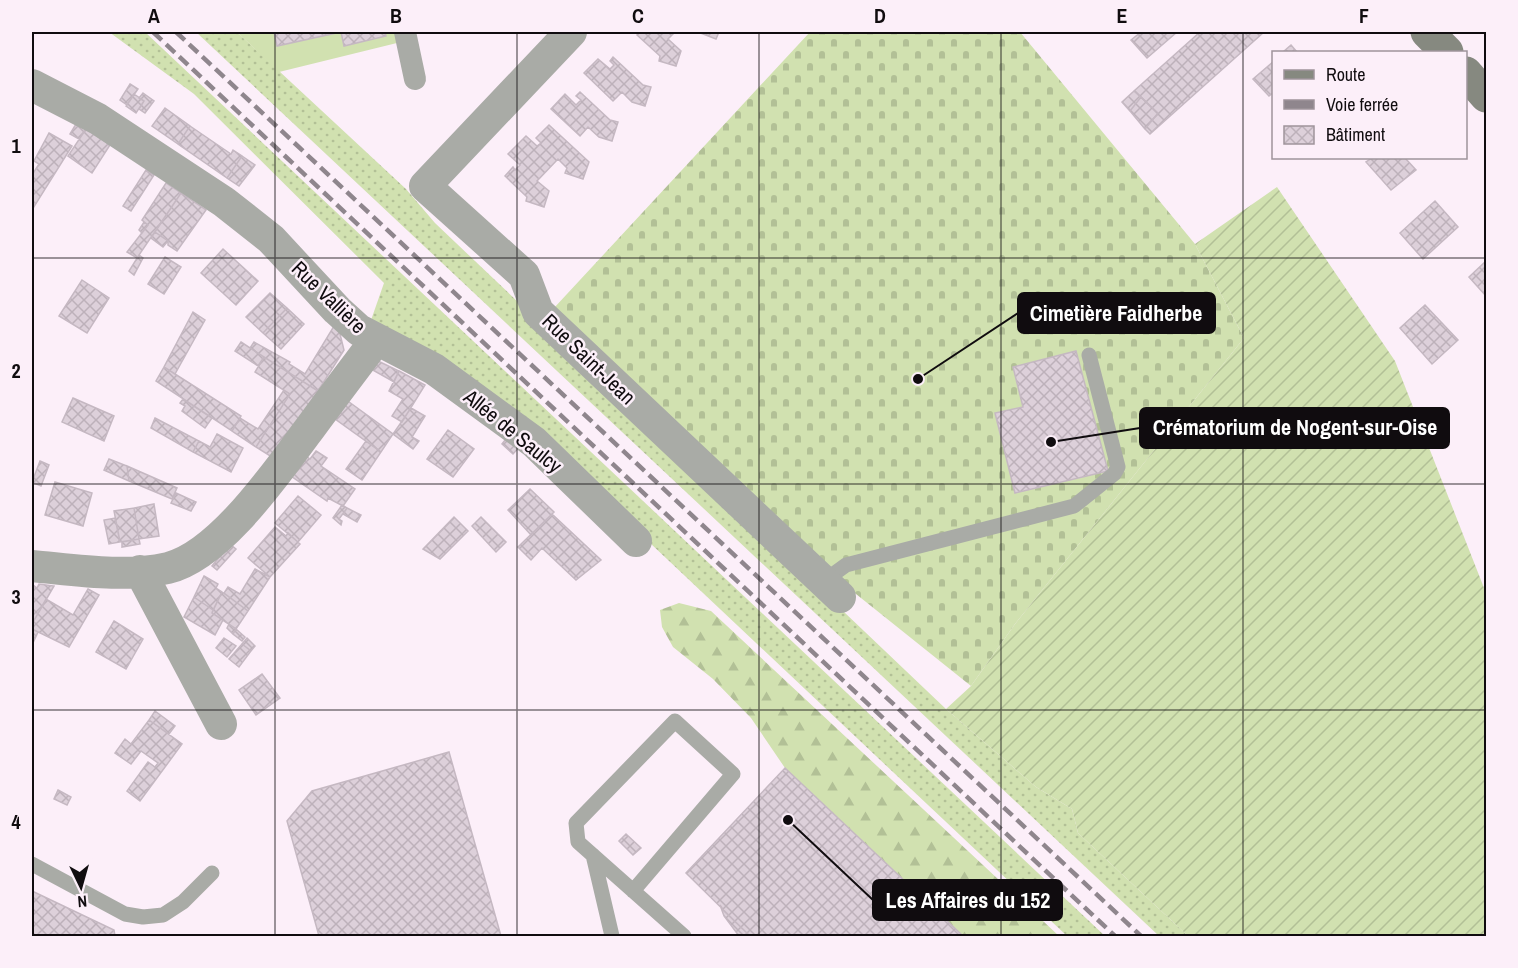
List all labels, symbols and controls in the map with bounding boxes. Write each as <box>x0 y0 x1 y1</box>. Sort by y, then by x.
text: A <box>148 2 160 29</box>
text: B <box>390 2 402 29</box>
text: C <box>632 2 644 29</box>
text: D <box>874 2 886 29</box>
text: E <box>1117 2 1128 29</box>
text: F <box>1359 2 1369 29</box>
legend <box>1272 51 1467 159</box>
text: Route <box>1326 62 1365 87</box>
text: Voie ferrée <box>1326 92 1398 117</box>
text: Bâtiment <box>1326 122 1385 147</box>
text: 1 <box>11 132 21 159</box>
street label: Rue Vallière <box>285 254 373 340</box>
callout: Cimetière Faidherbe <box>1018 293 1215 333</box>
text: Cimetière Faidherbe <box>1030 298 1202 328</box>
street label: Rue Saint-Jean <box>536 307 642 411</box>
text: 2 <box>11 357 21 384</box>
street label: Allée de Saulcy <box>457 382 569 480</box>
callout: Crématorium de Nogent-sur-Oise <box>1140 408 1449 448</box>
text: Crématorium de Nogent-sur-Oise <box>1153 412 1437 442</box>
text: 3 <box>11 583 21 610</box>
text: 4 <box>11 808 21 835</box>
north arrow <box>51 857 111 917</box>
callout: Les Affaires du 152 <box>873 880 1062 920</box>
text: Les Affaires du 152 <box>886 885 1050 915</box>
text: N <box>77 891 88 913</box>

